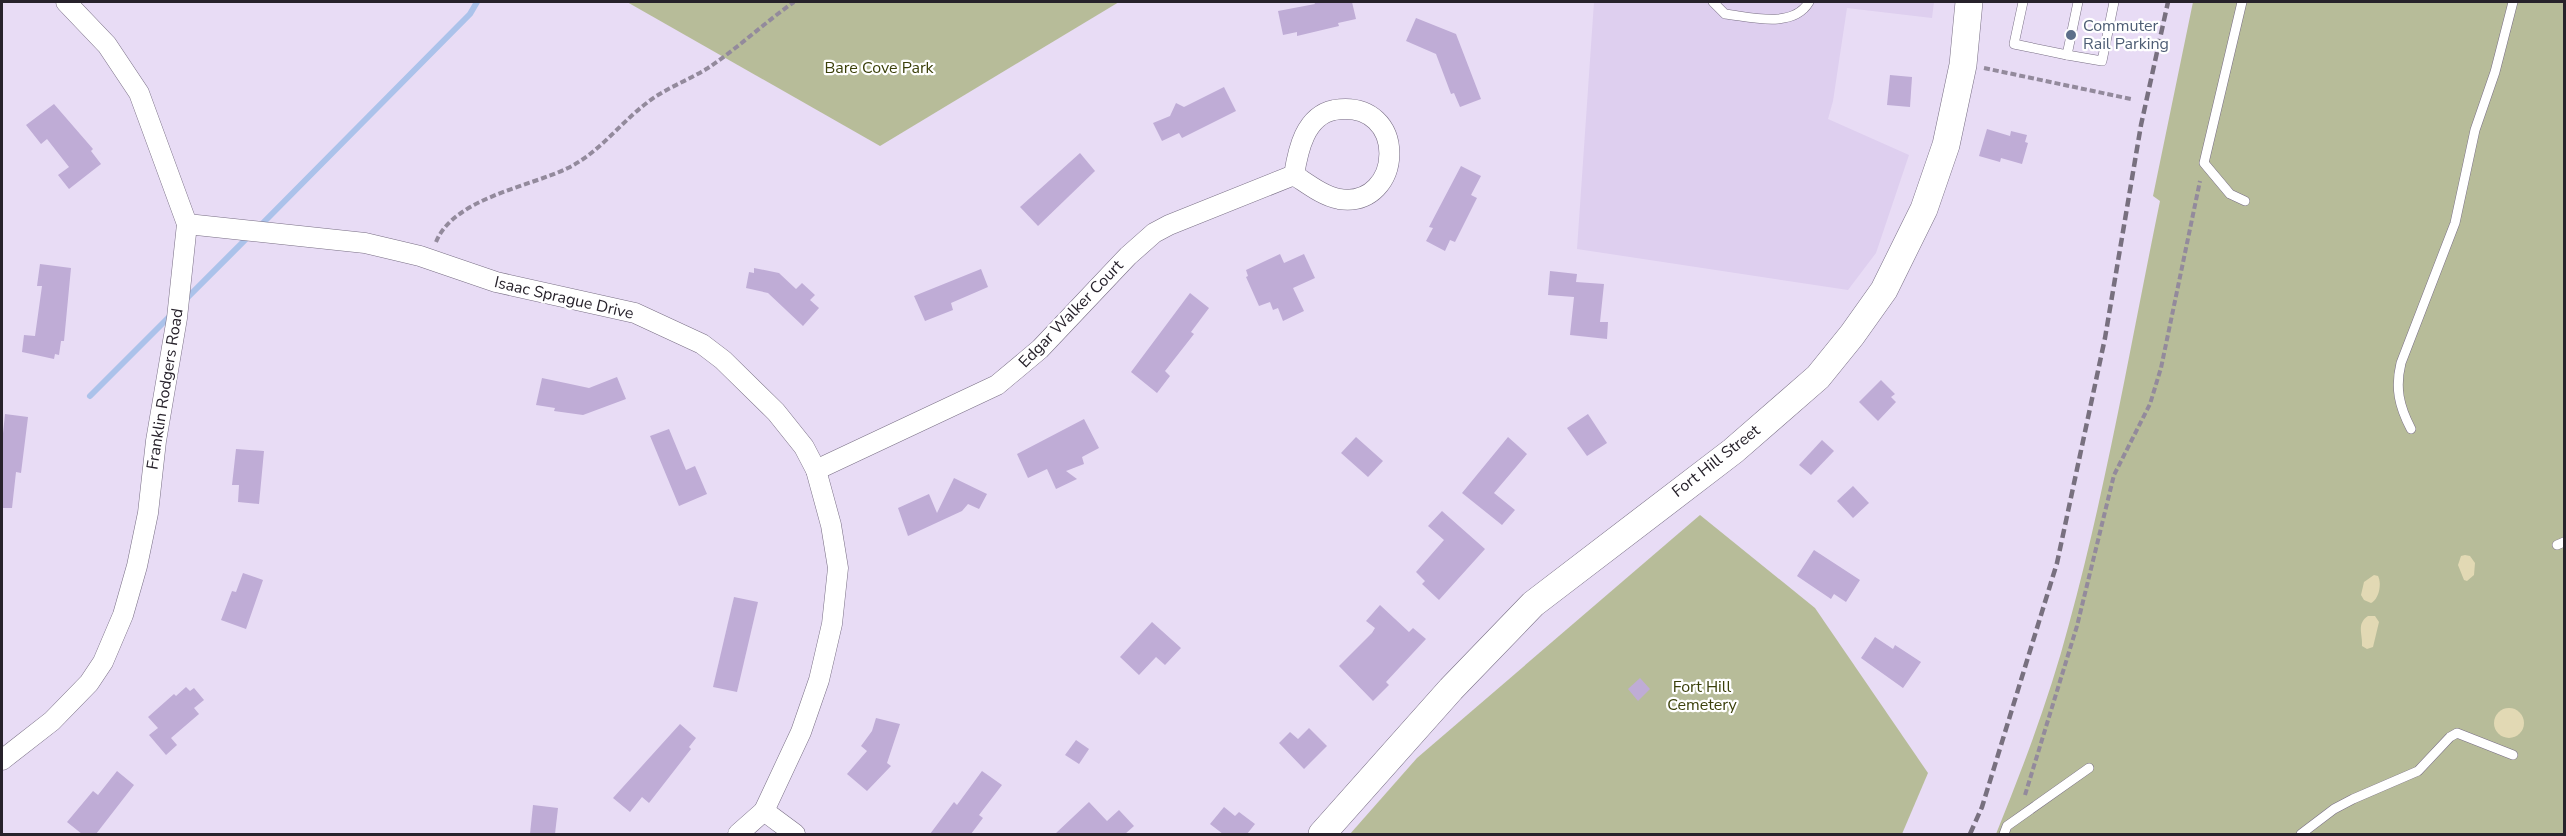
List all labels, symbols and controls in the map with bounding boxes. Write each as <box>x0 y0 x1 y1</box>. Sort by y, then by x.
place label: Commuter Rail Parking <box>2083 15 2169 55</box>
marker: Commuter Rail Parking <box>2064 28 2078 42</box>
park label: Bare Cove Park <box>824 57 935 79</box>
street label: Edgar Walker Court <box>1014 255 1129 373</box>
street label: Isaac Sprague Drive <box>492 271 636 325</box>
street label: Franklin Rodgers Road <box>141 307 189 471</box>
street label: Fort Hill Street <box>1667 419 1765 502</box>
park label: Fort Hill Cemetery <box>1667 676 1737 716</box>

